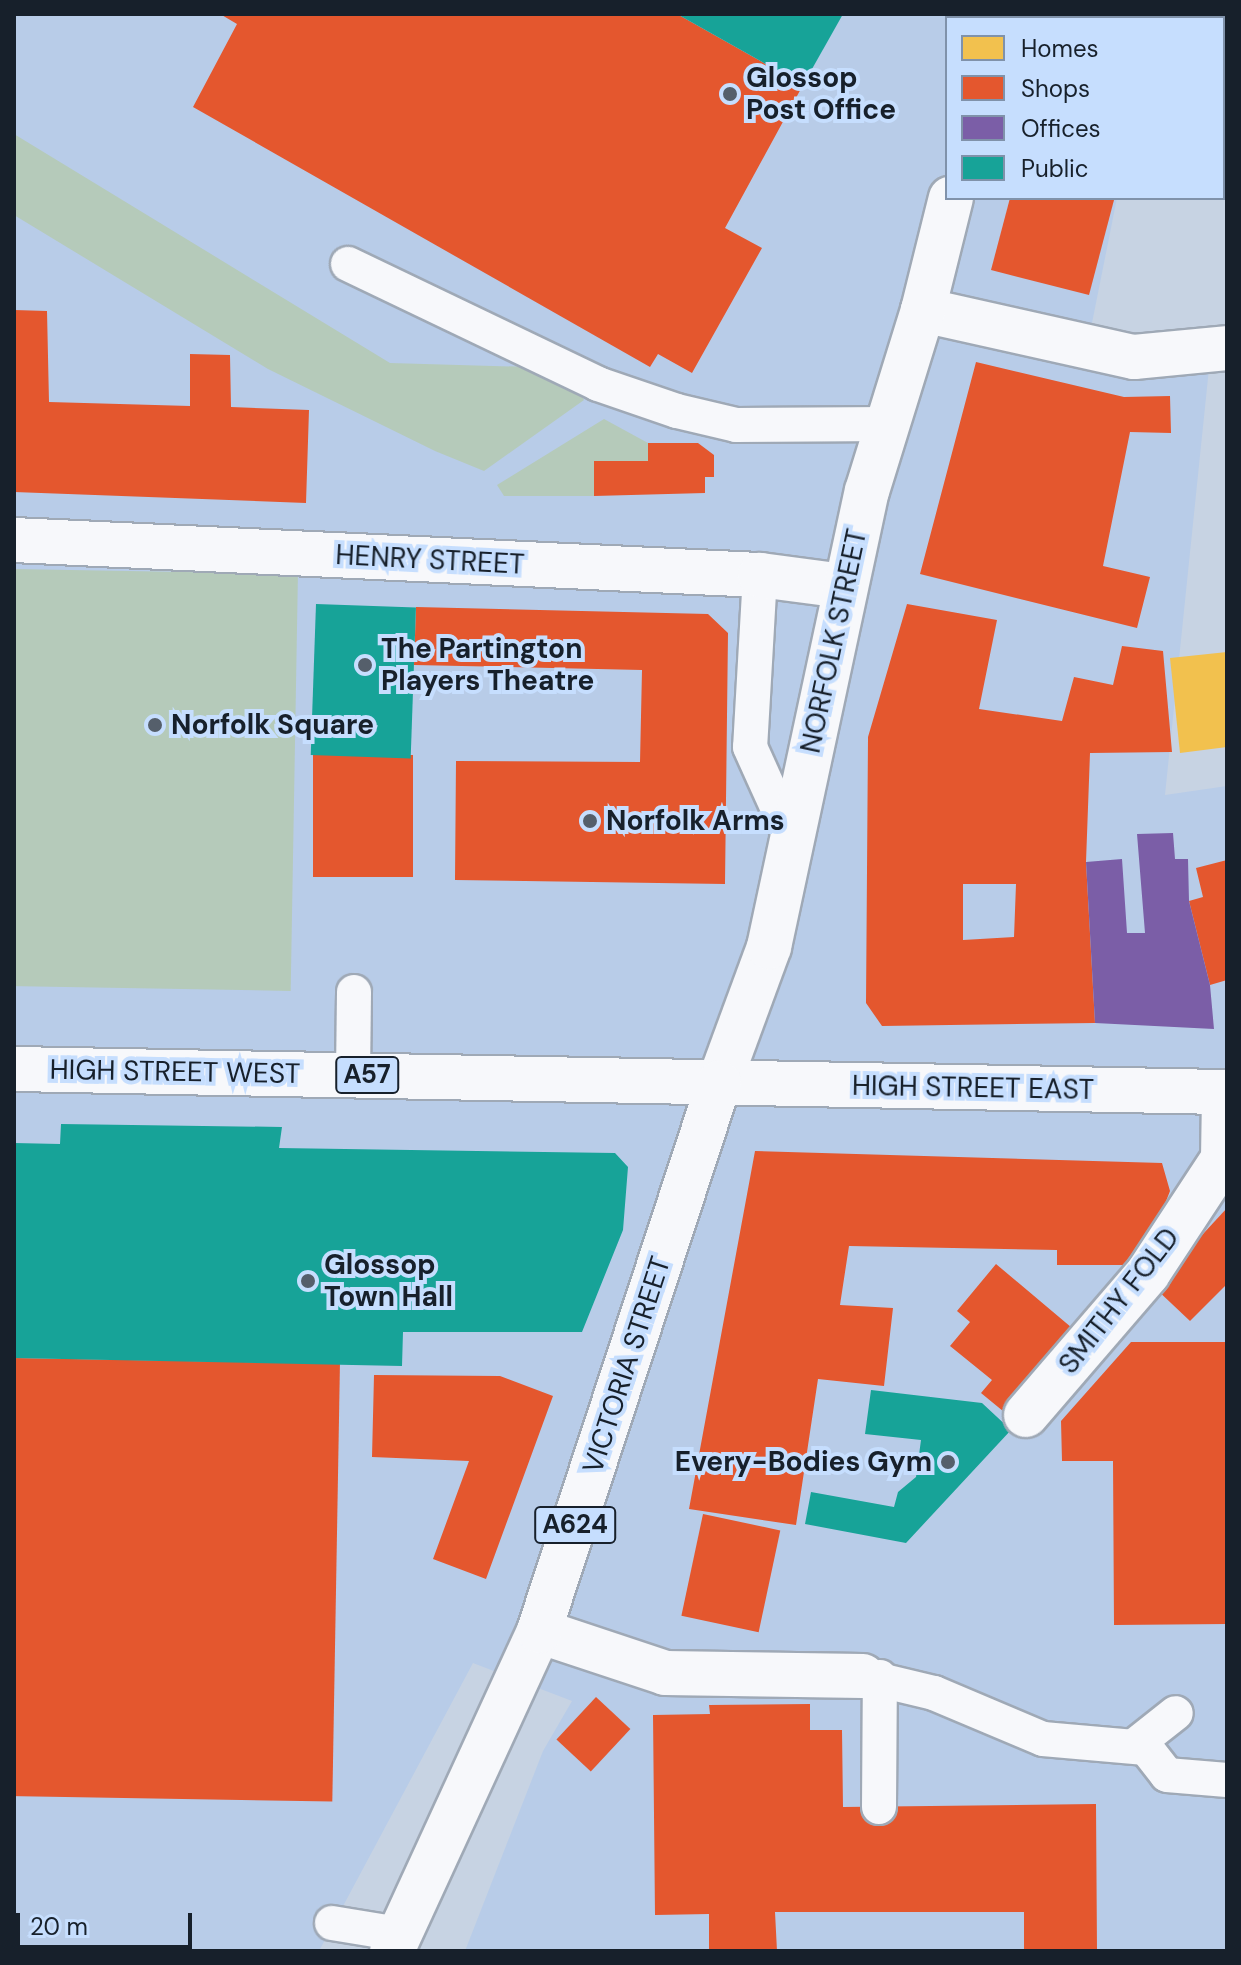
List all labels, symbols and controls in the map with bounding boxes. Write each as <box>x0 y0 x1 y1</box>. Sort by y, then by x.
legend <box>945 16 1225 200</box>
text: Homes <box>1021 33 1099 64</box>
place label: Glossop Post Office <box>746 61 896 127</box>
text: Shops <box>1021 73 1090 104</box>
marker: Glossop Post Office <box>721 85 739 103</box>
text: Offices <box>1021 113 1101 144</box>
text: Public <box>1021 153 1089 184</box>
street label: NORFOLK STREET <box>794 526 874 756</box>
street label: HENRY STREET <box>335 538 525 582</box>
place label: The Partington Players Theatre <box>381 632 594 698</box>
marker: The Partington Players Theatre <box>356 656 374 674</box>
place label: Norfolk Square <box>171 708 374 742</box>
marker: Norfolk Square <box>146 716 164 734</box>
place label: Norfolk Arms <box>606 804 785 838</box>
marker: Norfolk Arms <box>581 812 599 830</box>
street label: HIGH STREET WEST <box>49 1053 301 1091</box>
road number: A57 <box>335 1053 399 1097</box>
street label: HIGH STREET EAST <box>852 1069 1094 1107</box>
street label: SMITHY FOLD <box>1052 1222 1186 1380</box>
place label: Glossop Town Hall <box>324 1248 453 1314</box>
street label: VICTORIA STREET <box>576 1252 678 1478</box>
marker: Glossop Town Hall <box>299 1272 317 1290</box>
place label: Every-Bodies Gym <box>675 1445 932 1479</box>
marker: Every-Bodies Gym <box>939 1453 957 1471</box>
road number: A624 <box>533 1503 617 1547</box>
scale bar <box>20 1897 196 1947</box>
text: 20 m <box>30 1911 88 1942</box>

